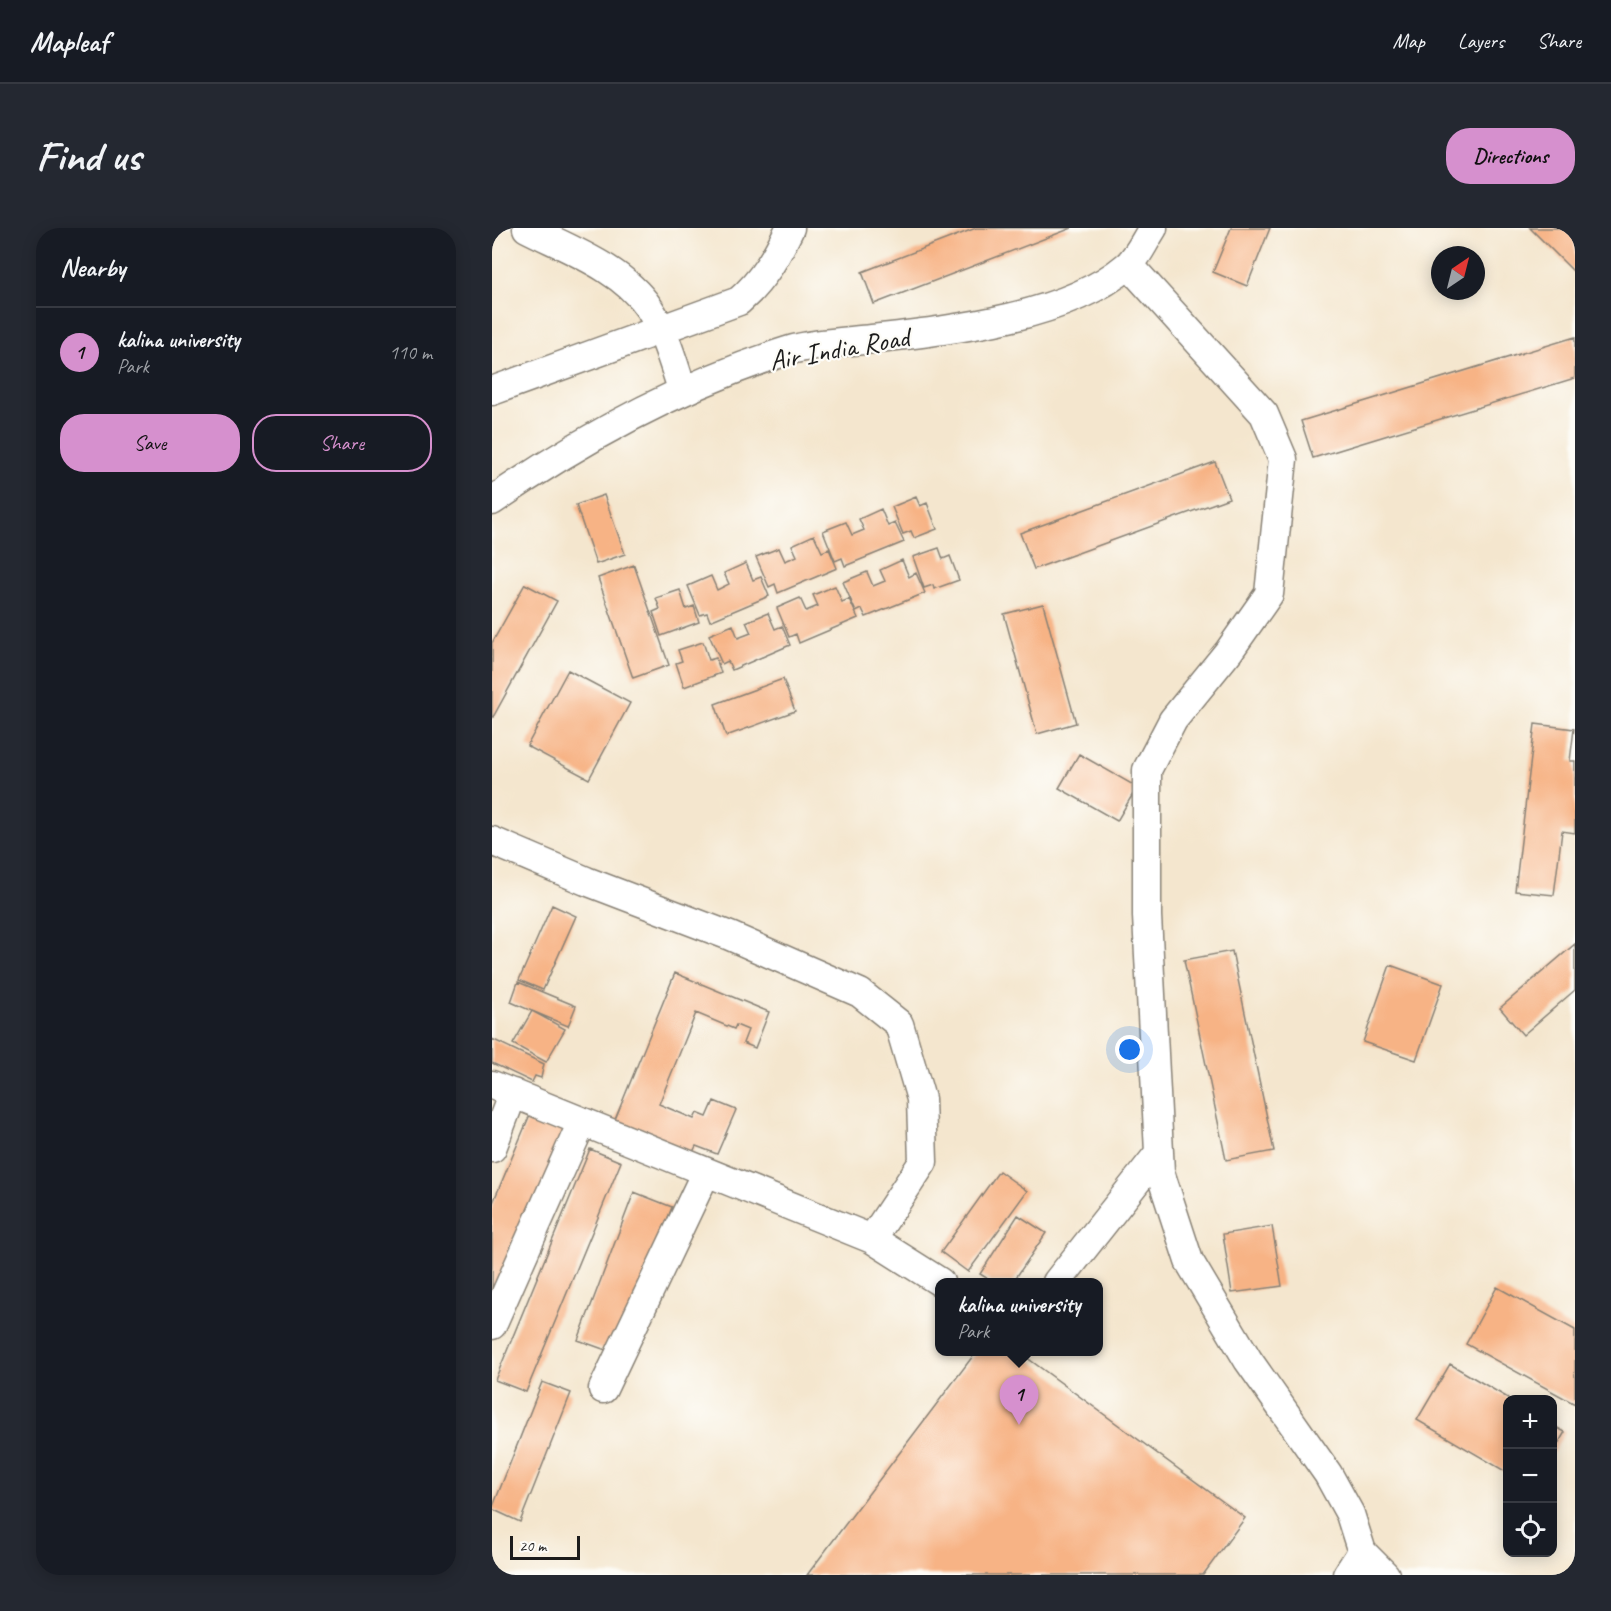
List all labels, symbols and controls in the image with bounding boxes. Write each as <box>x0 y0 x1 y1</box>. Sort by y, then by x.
text: Mapleaf <box>30 24 108 59</box>
text: Map <box>1392 28 1425 54</box>
text: Layers <box>1458 28 1504 54</box>
text: Share <box>1537 28 1581 54</box>
button: Directions <box>1446 128 1575 184</box>
text: Find us <box>36 130 141 183</box>
north arrow <box>1431 246 1485 300</box>
text: Nearby <box>60 251 125 284</box>
street label: Air India Road <box>766 318 916 378</box>
text: kalina university <box>117 326 240 354</box>
text: 1 <box>75 340 84 365</box>
text: 110 m <box>389 340 432 365</box>
text: Park <box>117 354 149 379</box>
button: Save <box>60 414 240 472</box>
button: Share <box>252 414 432 472</box>
your location <box>1115 1035 1144 1064</box>
popup <box>935 1278 1103 1356</box>
text: kalina university <box>958 1291 1080 1319</box>
text: Park <box>958 1319 989 1344</box>
pin: 1 <box>1000 1376 1038 1425</box>
map controls <box>1503 1395 1557 1557</box>
button: + <box>1503 1395 1557 1449</box>
button: − <box>1503 1449 1557 1503</box>
button: locate <box>1503 1503 1557 1557</box>
scale bar <box>510 1533 580 1560</box>
text: 20 m <box>519 1536 546 1556</box>

